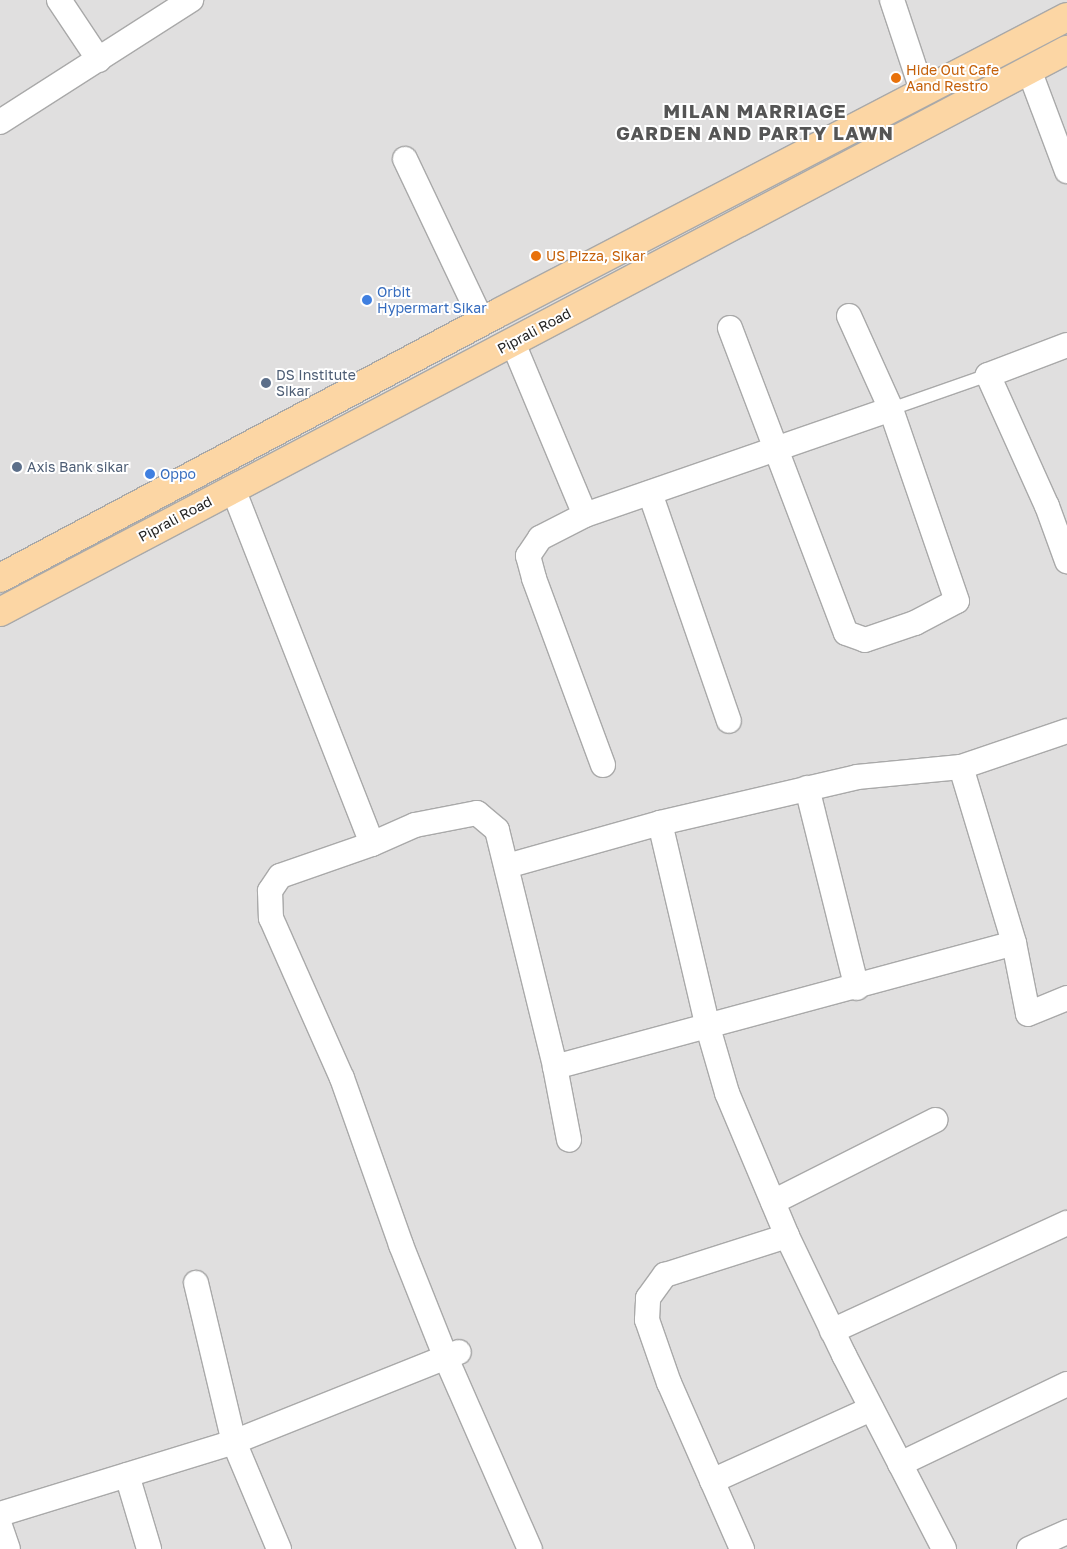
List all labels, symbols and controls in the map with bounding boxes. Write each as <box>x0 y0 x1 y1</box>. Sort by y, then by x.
place label: Hide Out Cafe Aand Restro <box>906 62 999 94</box>
marker: Hide Out Cafe Aand Restro <box>890 72 902 84</box>
district label: MILAN MARRIAGE GARDEN AND PARTY LAWN <box>613 100 897 144</box>
place label: US Pizza, Sikar <box>546 248 645 264</box>
marker: US Pizza, Sikar <box>530 250 542 262</box>
place label: Orbit Hypermart Sikar <box>377 284 487 316</box>
marker: Orbit Hypermart Sikar <box>361 294 373 306</box>
street label: Piprali Road <box>494 305 574 357</box>
place label: DS Institute Sikar <box>276 367 356 400</box>
marker: DS Institute Sikar <box>260 377 272 389</box>
place label: Axis Bank sikar <box>27 459 129 475</box>
marker: Axis Bank sikar <box>11 461 23 473</box>
place label: Oppo <box>160 466 196 482</box>
marker: Oppo <box>144 468 156 480</box>
street label: Piprali Road <box>135 493 215 545</box>

